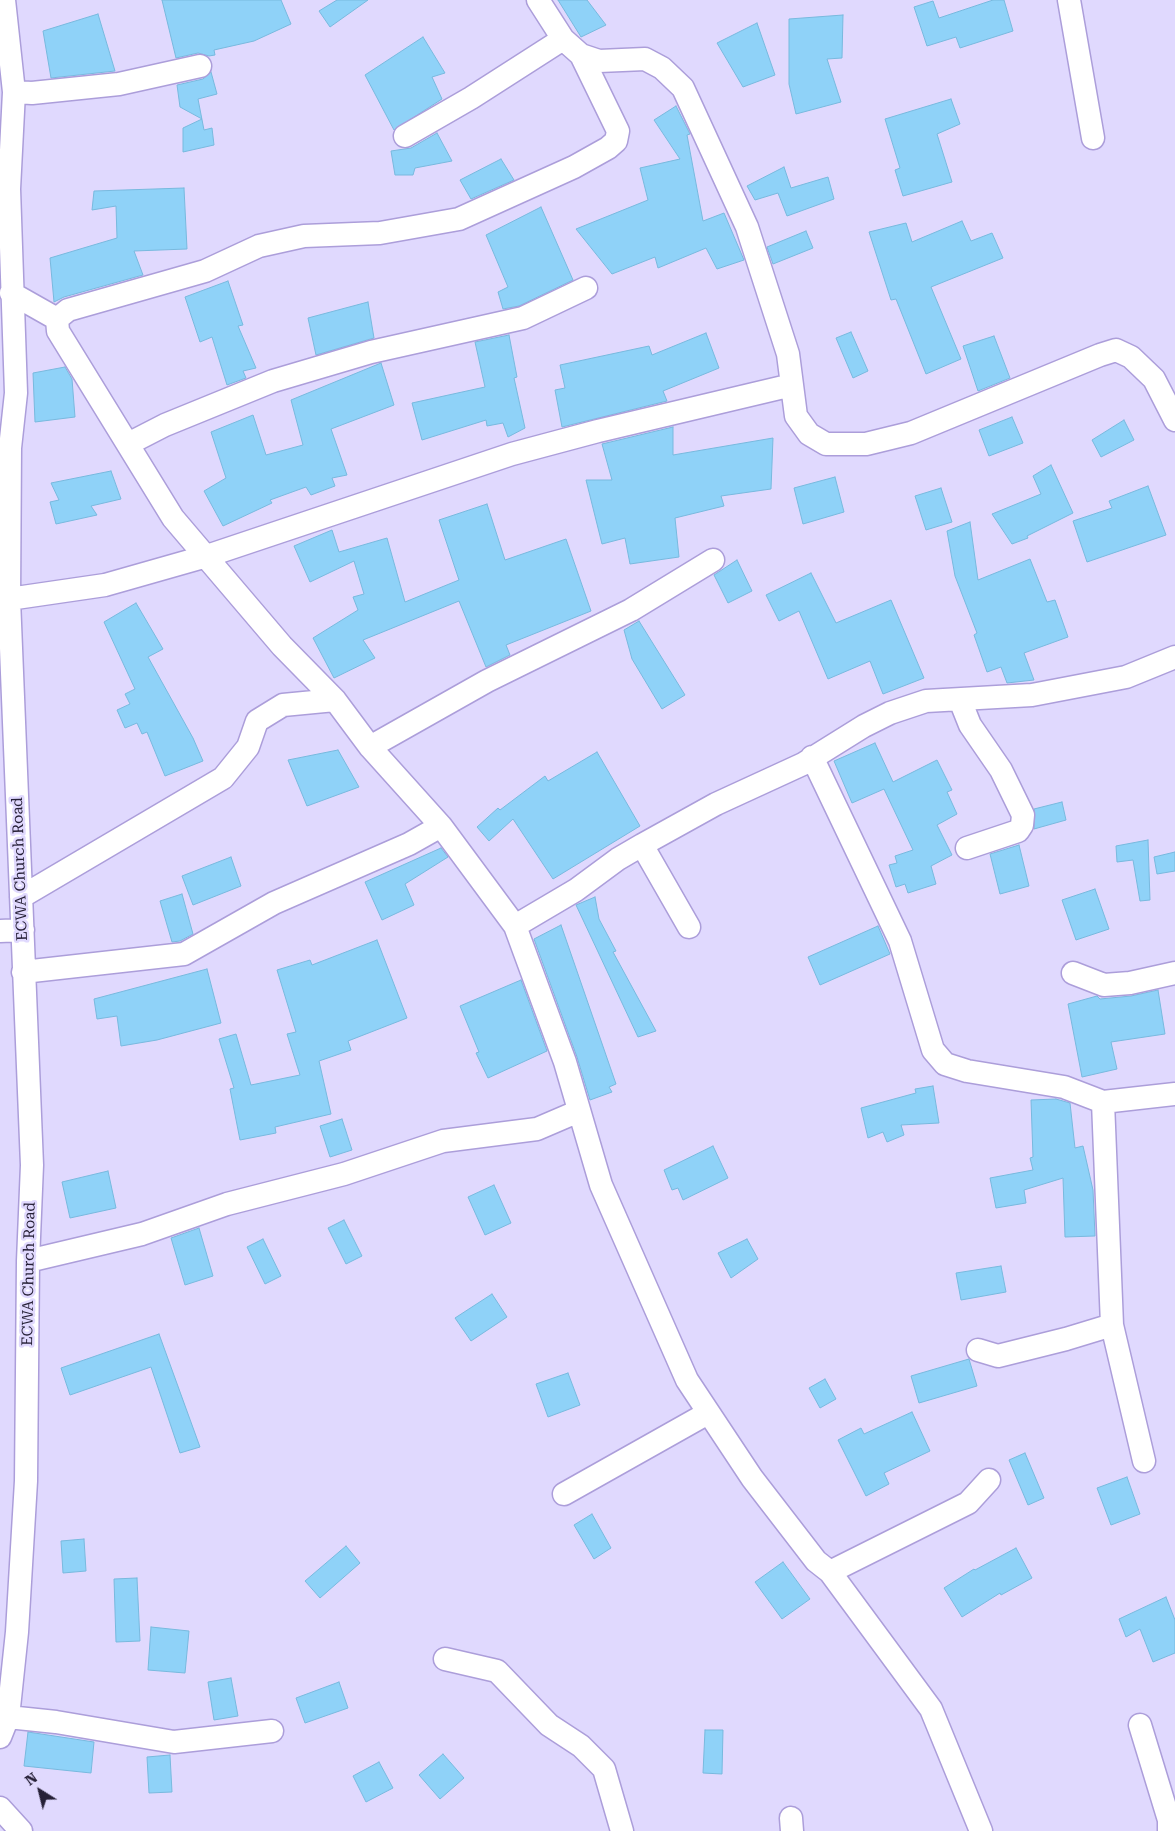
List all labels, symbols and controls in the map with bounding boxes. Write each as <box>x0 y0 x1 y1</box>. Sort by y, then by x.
street label: ECWA Church Road <box>8 797 32 941</box>
street label: ECWA Church Road <box>19 1202 39 1346</box>
north arrow <box>15 1766 65 1816</box>
text: N <box>22 1769 40 1789</box>

